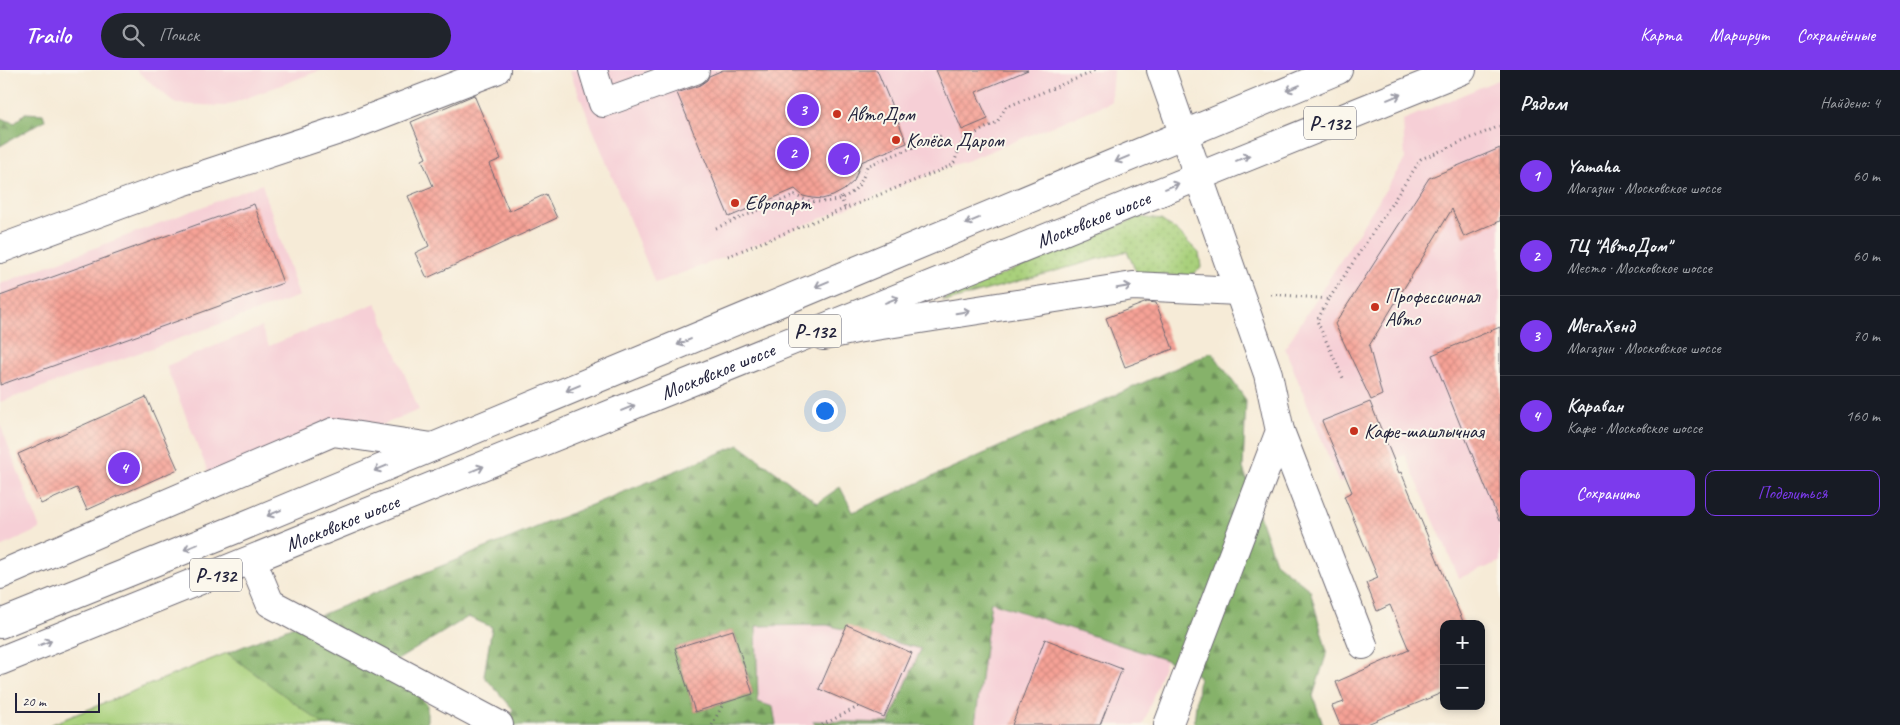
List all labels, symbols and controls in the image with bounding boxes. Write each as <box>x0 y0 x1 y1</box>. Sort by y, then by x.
search box <box>101 13 451 58</box>
text: Trailo <box>25 20 71 50</box>
icon: search <box>119 21 147 49</box>
text: Поиск <box>159 23 199 47</box>
text: Карта <box>1640 24 1681 46</box>
text: Маршрут <box>1709 24 1769 46</box>
text: Сохранённые <box>1797 24 1875 46</box>
one-way arrow <box>1286 84 1301 94</box>
text: Рядом <box>1520 90 1567 116</box>
pin: 3 <box>787 91 819 129</box>
one-way arrow <box>1386 92 1401 101</box>
text: Найдено: 4 <box>1820 93 1880 113</box>
place label: АвтоДом <box>847 102 916 127</box>
road number: Р-132 <box>1304 106 1356 140</box>
marker: АвтоДом <box>831 108 843 120</box>
place label: Колёса Даром <box>906 128 1005 153</box>
pin: 2 <box>777 134 809 172</box>
marker: Колёса Даром <box>890 134 902 146</box>
pin: 1 <box>828 140 860 178</box>
one-way arrow <box>1235 152 1250 162</box>
one-way arrow <box>1115 154 1130 164</box>
text: Yamaha <box>1567 154 1619 178</box>
text: 1 <box>1532 166 1540 186</box>
text: 60 m <box>1853 166 1880 186</box>
text: Магазин · Московское шоссе <box>1567 178 1721 198</box>
one-way arrow <box>1164 181 1179 191</box>
street label: Московское шоссе <box>1033 185 1155 254</box>
place label: Европарт <box>745 191 813 216</box>
marker: Европарт <box>729 197 741 209</box>
one-way arrow <box>965 217 980 227</box>
text: ТЦ "АвтоДом" <box>1567 234 1671 258</box>
text: 2 <box>1532 246 1540 266</box>
text: 60 m <box>1853 246 1880 266</box>
text: Место · Московское шоссе <box>1567 258 1712 278</box>
one-way arrow <box>815 280 830 290</box>
one-way arrow <box>1116 282 1132 292</box>
place label: Профессионал Авто <box>1385 284 1481 332</box>
one-way arrow <box>884 295 899 305</box>
marker: Профессионал Авто <box>1369 301 1381 313</box>
one-way arrow <box>955 307 971 317</box>
text: МегаХенд <box>1567 314 1635 338</box>
road number: Р-132 <box>789 315 841 348</box>
text: 3 <box>1532 326 1540 346</box>
text: 70 m <box>1853 326 1880 346</box>
street label: Московское шоссе <box>657 337 780 406</box>
one-way arrow <box>677 338 692 347</box>
text: Магазин · Московское шоссе <box>1567 338 1721 358</box>
one-way arrow <box>566 384 581 394</box>
text: Караван <box>1567 394 1623 418</box>
your location <box>812 398 838 424</box>
one-way arrow <box>620 402 635 411</box>
text: 4 <box>1532 406 1540 426</box>
text: 160 m <box>1846 406 1880 426</box>
text: Кафе · Московское шоссе <box>1567 418 1702 438</box>
place label: Кафе-шашлычная <box>1364 419 1485 444</box>
marker: Кафе-шашлычная <box>1348 425 1360 437</box>
pin: 4 <box>108 449 140 487</box>
one-way arrow <box>469 463 484 473</box>
one-way arrow <box>374 465 389 474</box>
button: Сохранить <box>1520 470 1695 516</box>
button: Поделиться <box>1705 470 1880 516</box>
street label: Московское шоссе <box>282 488 404 557</box>
one-way arrow <box>267 509 282 519</box>
one-way arrow <box>184 543 199 552</box>
road number: Р-132 <box>190 558 242 592</box>
map controls <box>1440 620 1485 710</box>
button: + <box>1440 620 1485 665</box>
one-way arrow <box>37 638 52 647</box>
button: − <box>1440 665 1485 710</box>
scale bar <box>15 690 100 713</box>
text: 20 m <box>22 693 46 710</box>

